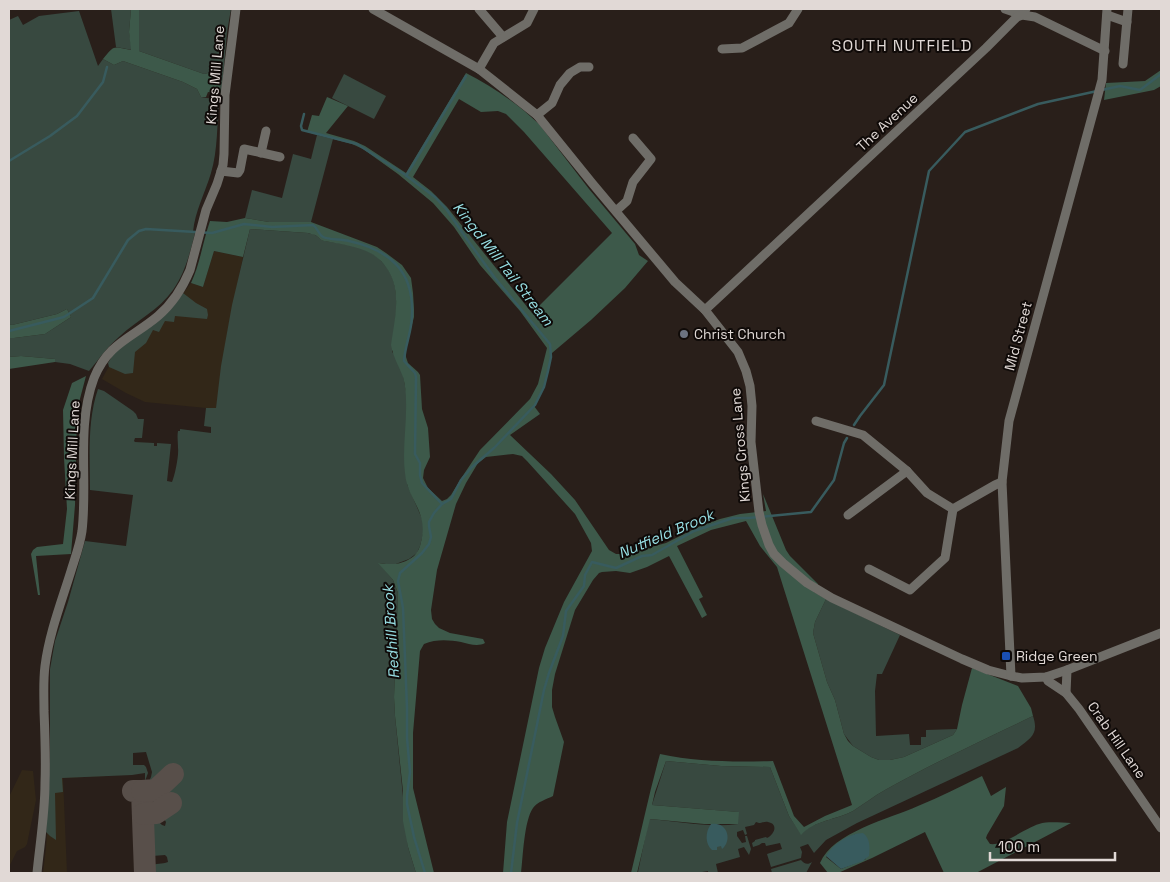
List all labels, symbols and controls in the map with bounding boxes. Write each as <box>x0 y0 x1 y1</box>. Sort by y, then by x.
street label: Kings Mill Lane <box>202 25 228 125</box>
district label: SOUTH NUTFIELD <box>832 35 972 56</box>
street label: The Avenue <box>852 89 922 155</box>
water label: Kingd Mill Tail Stream <box>449 198 558 330</box>
street label: Mid Street <box>1000 299 1036 373</box>
place label: Christ Church <box>694 325 786 343</box>
marker: Christ Church <box>678 328 690 340</box>
street label: Kings Cross Lane <box>726 387 754 503</box>
street label: Kings Mill Lane <box>60 400 84 500</box>
water label: Nutfield Brook <box>615 504 718 562</box>
water label: Redhill Brook <box>378 583 403 680</box>
place label: Ridge Green <box>1016 647 1098 665</box>
marker: Ridge Green <box>1000 650 1012 662</box>
street label: Crab Hill Lane <box>1084 698 1150 782</box>
scale bar <box>990 830 1115 862</box>
text: 100 m <box>998 837 1040 856</box>

